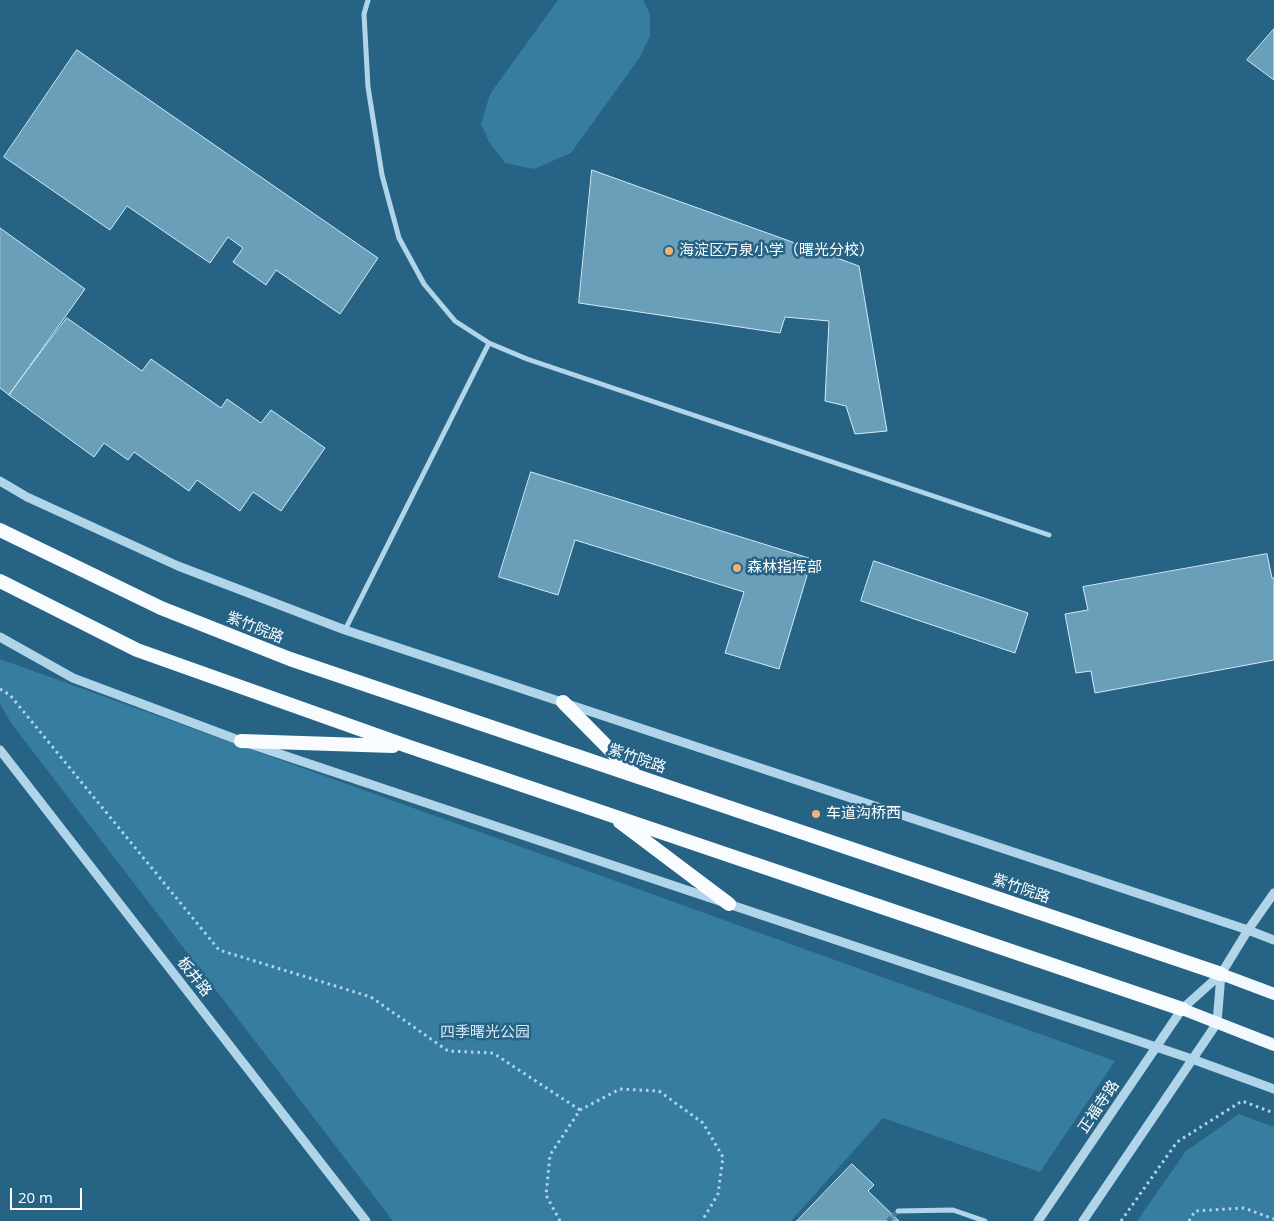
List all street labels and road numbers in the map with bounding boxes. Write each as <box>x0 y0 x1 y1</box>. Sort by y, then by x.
street label: 紫竹院路 <box>224 608 286 648</box>
street label: 紫竹院路 <box>606 741 668 777</box>
street label: 紫竹院路 <box>990 871 1052 907</box>
street label: 板井路 <box>173 954 215 1000</box>
street label: 正福寺路 <box>1075 1077 1123 1137</box>

